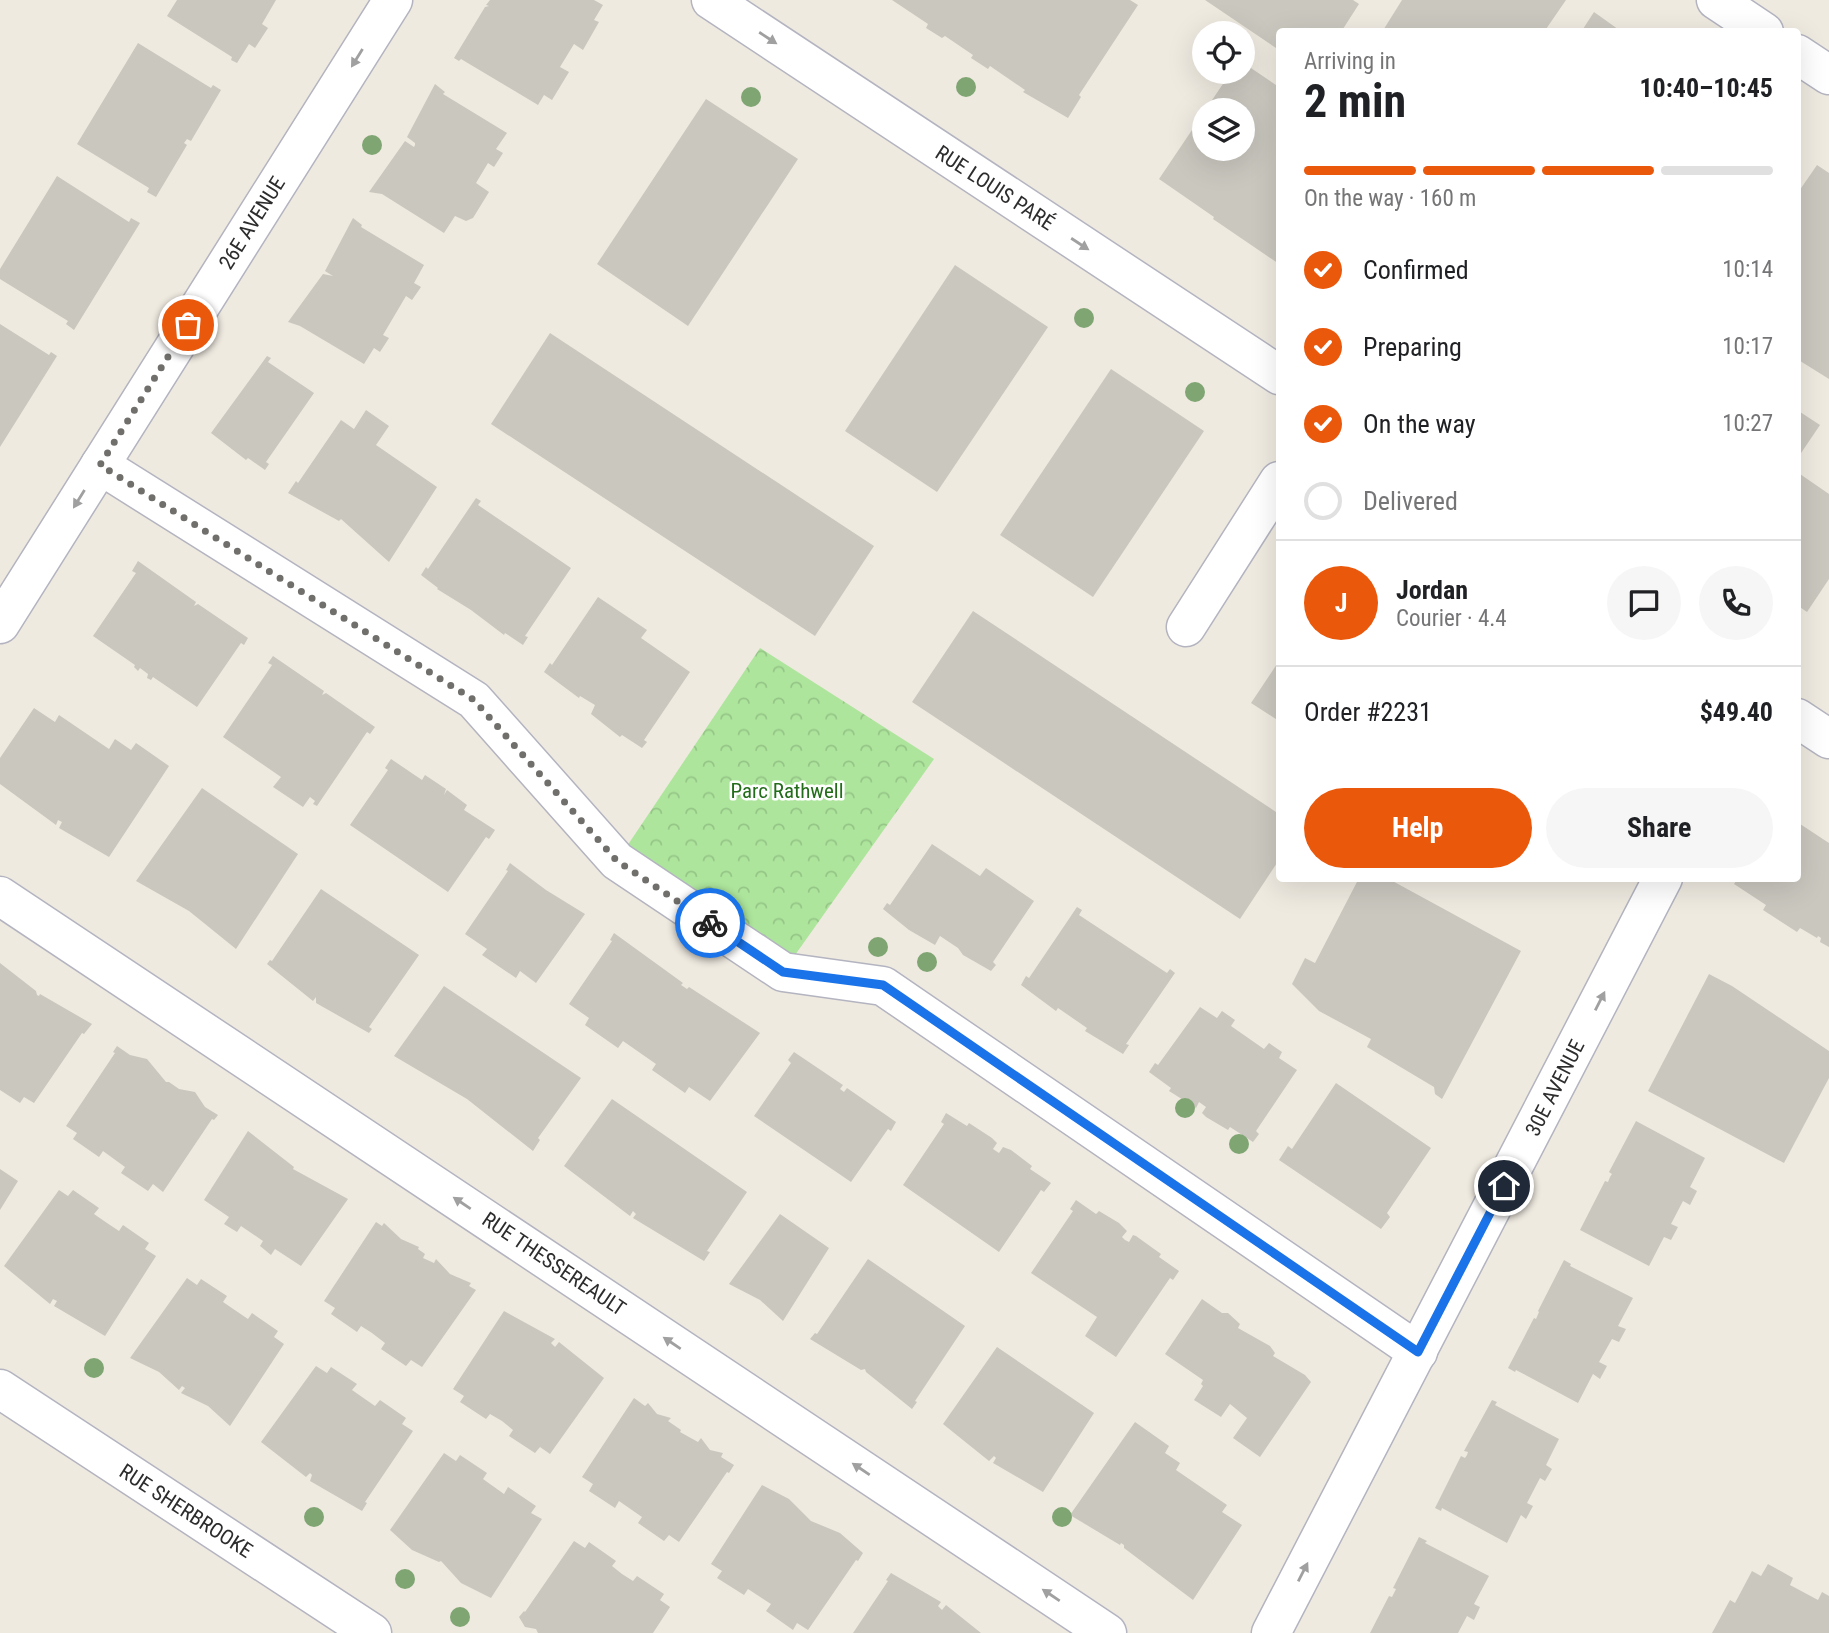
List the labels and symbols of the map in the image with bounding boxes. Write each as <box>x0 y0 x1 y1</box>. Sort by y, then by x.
one-way arrow <box>758 31 778 44</box>
one-way arrow <box>350 48 363 67</box>
street label: RUE LOUIS PARÉ <box>931 141 1059 235</box>
street label: 26E AVENUE <box>214 172 290 274</box>
one-way arrow <box>1071 237 1090 250</box>
pin <box>158 295 218 355</box>
one-way arrow <box>72 489 85 509</box>
park label: Parc Rathwell <box>731 779 844 803</box>
courier <box>675 888 745 958</box>
one-way arrow <box>1594 991 1605 1011</box>
street label: 30E AVENUE <box>1521 1036 1589 1140</box>
pin <box>1474 1156 1534 1216</box>
one-way arrow <box>452 1197 472 1210</box>
street label: RUE THESSEREAULT <box>478 1207 630 1321</box>
one-way arrow <box>663 1336 681 1350</box>
street label: RUE SHERBROOKE <box>115 1459 257 1563</box>
one-way arrow <box>852 1462 870 1476</box>
one-way arrow <box>1297 1563 1309 1582</box>
one-way arrow <box>1041 1589 1060 1602</box>

